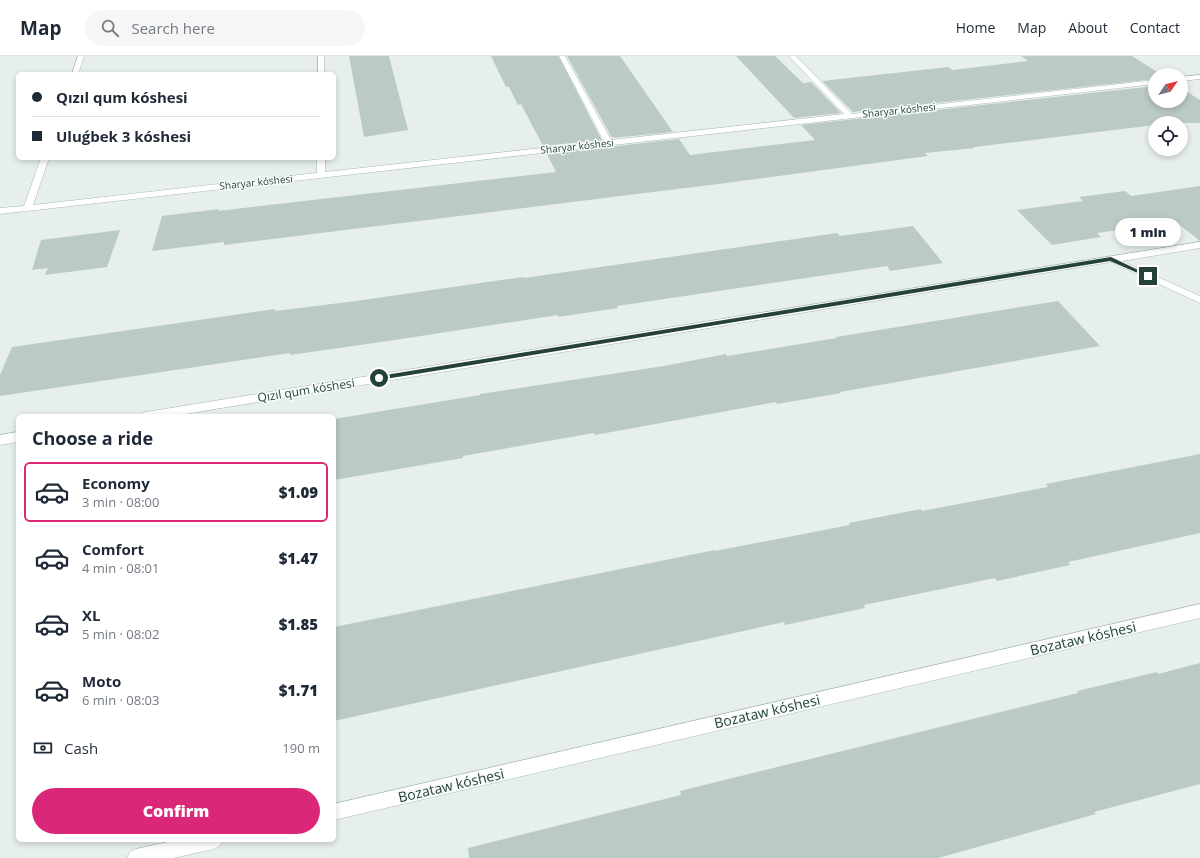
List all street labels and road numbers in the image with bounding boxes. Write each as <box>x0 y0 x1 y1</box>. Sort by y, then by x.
street label: Sharyar kóshesi <box>862 99 936 121</box>
street label: Sharyar kóshesi <box>540 135 614 157</box>
street label: Sharyar kóshesi <box>219 171 293 193</box>
street label: Qızıl qum kóshesi <box>256 374 356 406</box>
street label: Bozataw kóshesi <box>1028 617 1138 659</box>
street label: Bozataw kóshesi <box>712 690 822 732</box>
street label: Bozataw kóshesi <box>396 764 506 806</box>

